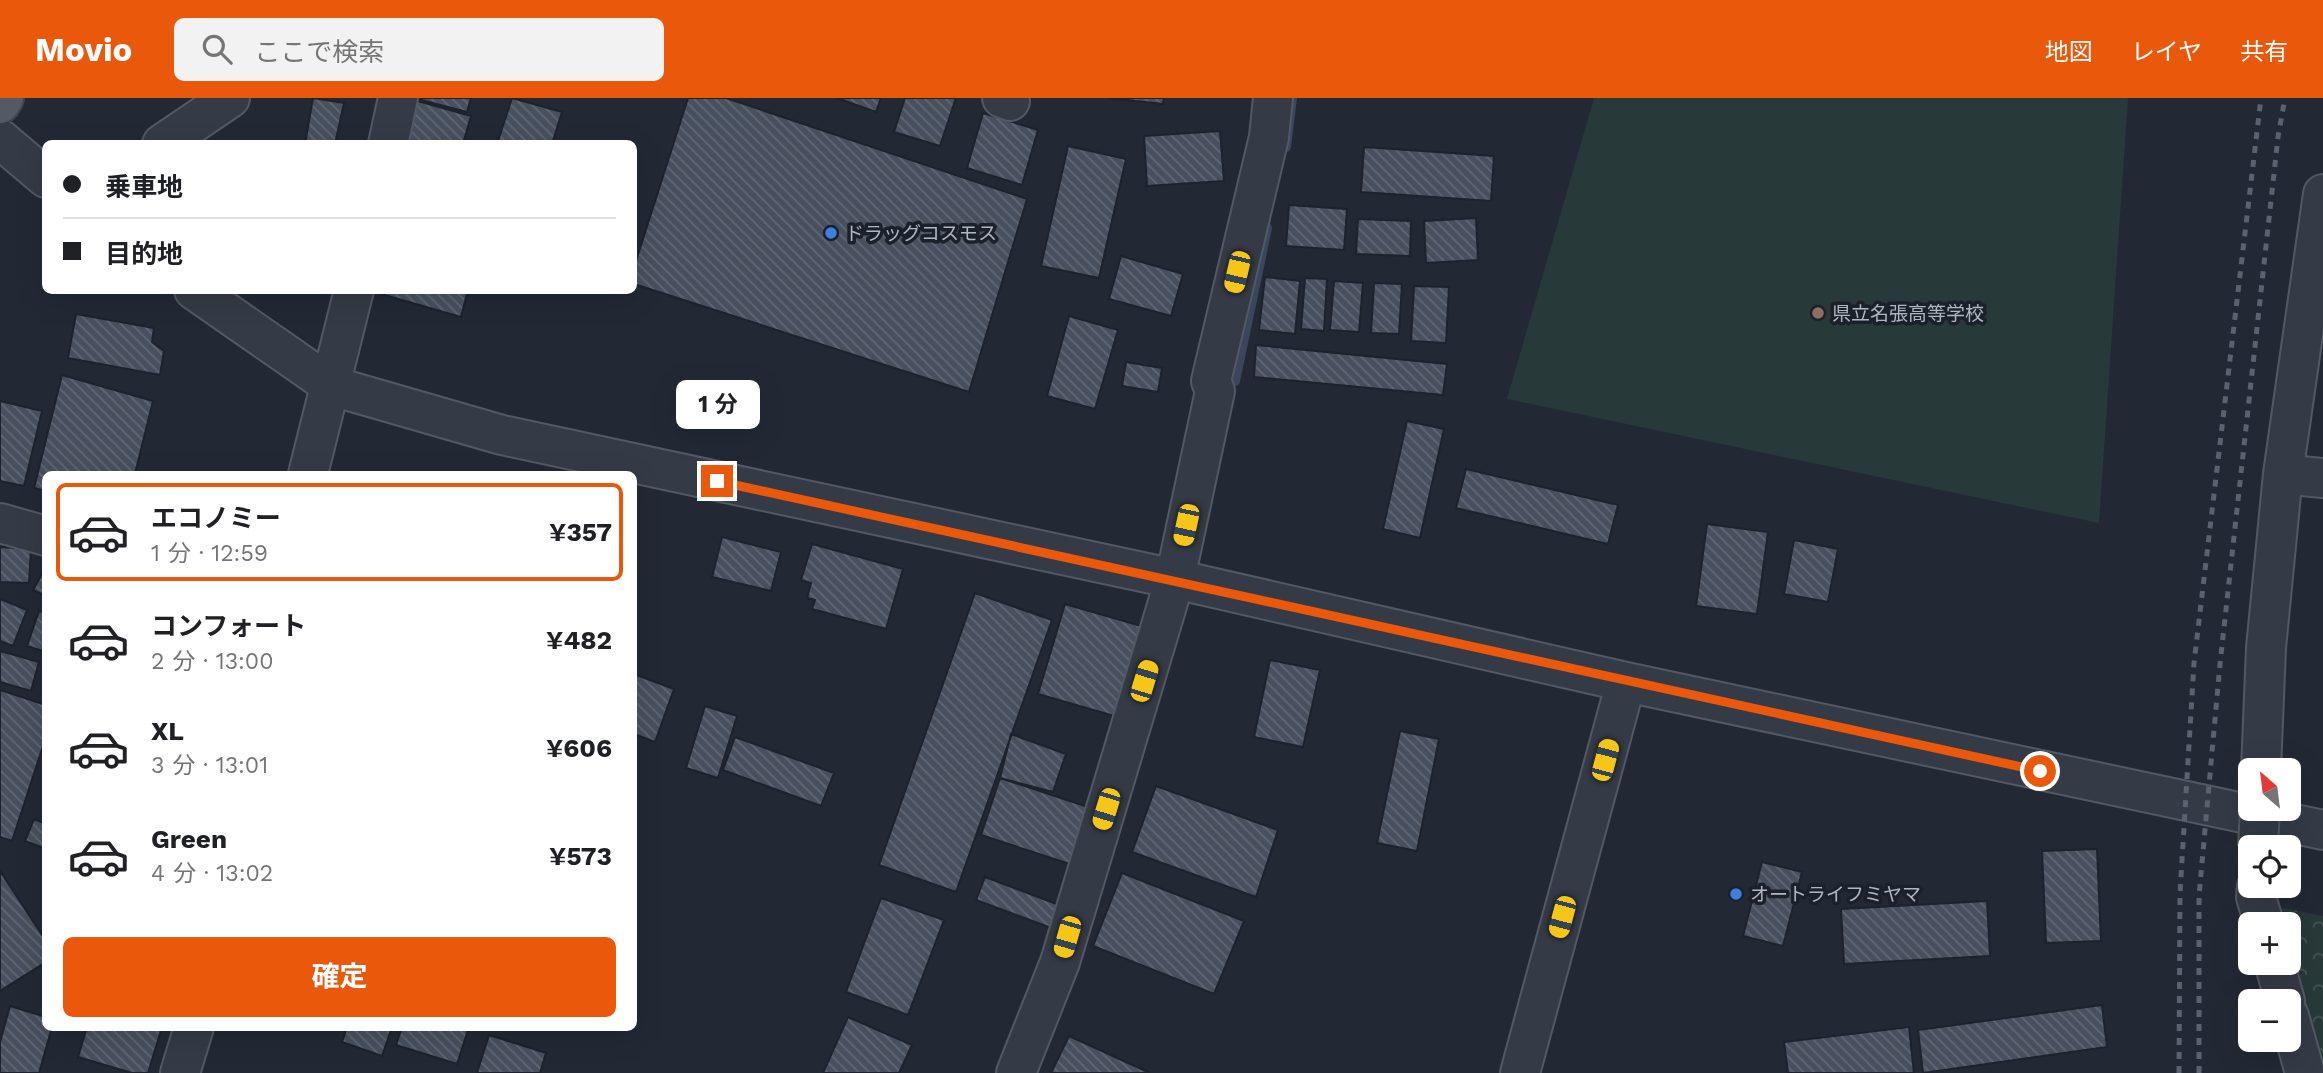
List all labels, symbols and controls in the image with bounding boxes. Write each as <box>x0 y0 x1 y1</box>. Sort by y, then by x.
search box <box>174 18 664 81</box>
text: Movio <box>35 30 132 69</box>
icon: search <box>198 30 236 68</box>
text: ここで検索 <box>254 37 384 67</box>
text: 地図 <box>2045 38 2093 66</box>
text: レイヤ <box>2131 38 2202 66</box>
text: 共有 <box>2240 38 2288 66</box>
text: 乗車地 <box>105 172 183 202</box>
place label: ドラッグコスモス <box>845 222 997 245</box>
marker: ドラッグコスモス <box>823 225 839 241</box>
text: 目的地 <box>105 239 183 269</box>
car <box>1223 249 1252 295</box>
place label: 県立名張高等学校 <box>1832 302 1984 325</box>
marker: 県立名張高等学校 <box>1810 305 1826 321</box>
callout: 1 分 <box>675 380 759 428</box>
text: 1 分 <box>698 391 738 418</box>
route end <box>701 465 733 497</box>
icon: car <box>67 501 130 564</box>
car <box>1172 502 1201 548</box>
text: エコノミー <box>151 503 281 533</box>
text: ¥357 <box>549 517 612 547</box>
text: 1 分 · 12:59 <box>151 540 268 567</box>
icon: car <box>67 609 130 672</box>
text: コンフォート <box>151 611 306 641</box>
text: ¥482 <box>546 625 612 655</box>
text: 2 分 · 13:00 <box>151 648 273 675</box>
car <box>1128 658 1161 704</box>
text: XL <box>151 716 184 746</box>
icon: car <box>67 717 130 780</box>
text: ¥606 <box>546 733 612 763</box>
car <box>1590 737 1621 783</box>
text: 3 分 · 13:01 <box>151 752 268 779</box>
route start <box>2024 755 2056 787</box>
north arrow <box>2238 758 2301 821</box>
map controls <box>2238 758 2301 1052</box>
car <box>1090 786 1123 832</box>
text: Green <box>151 824 227 854</box>
icon: car <box>67 825 130 888</box>
button: locate <box>2238 835 2301 898</box>
text: ¥573 <box>549 841 612 871</box>
text: 4 分 · 13:02 <box>151 860 273 887</box>
place label: オートライフミヤマ <box>1750 883 1921 906</box>
marker: オートライフミヤマ <box>1728 886 1744 902</box>
car <box>1547 894 1578 940</box>
button: + <box>2238 912 2301 975</box>
car <box>1052 914 1083 960</box>
button: 確定 <box>63 937 616 1017</box>
button: − <box>2238 989 2301 1052</box>

